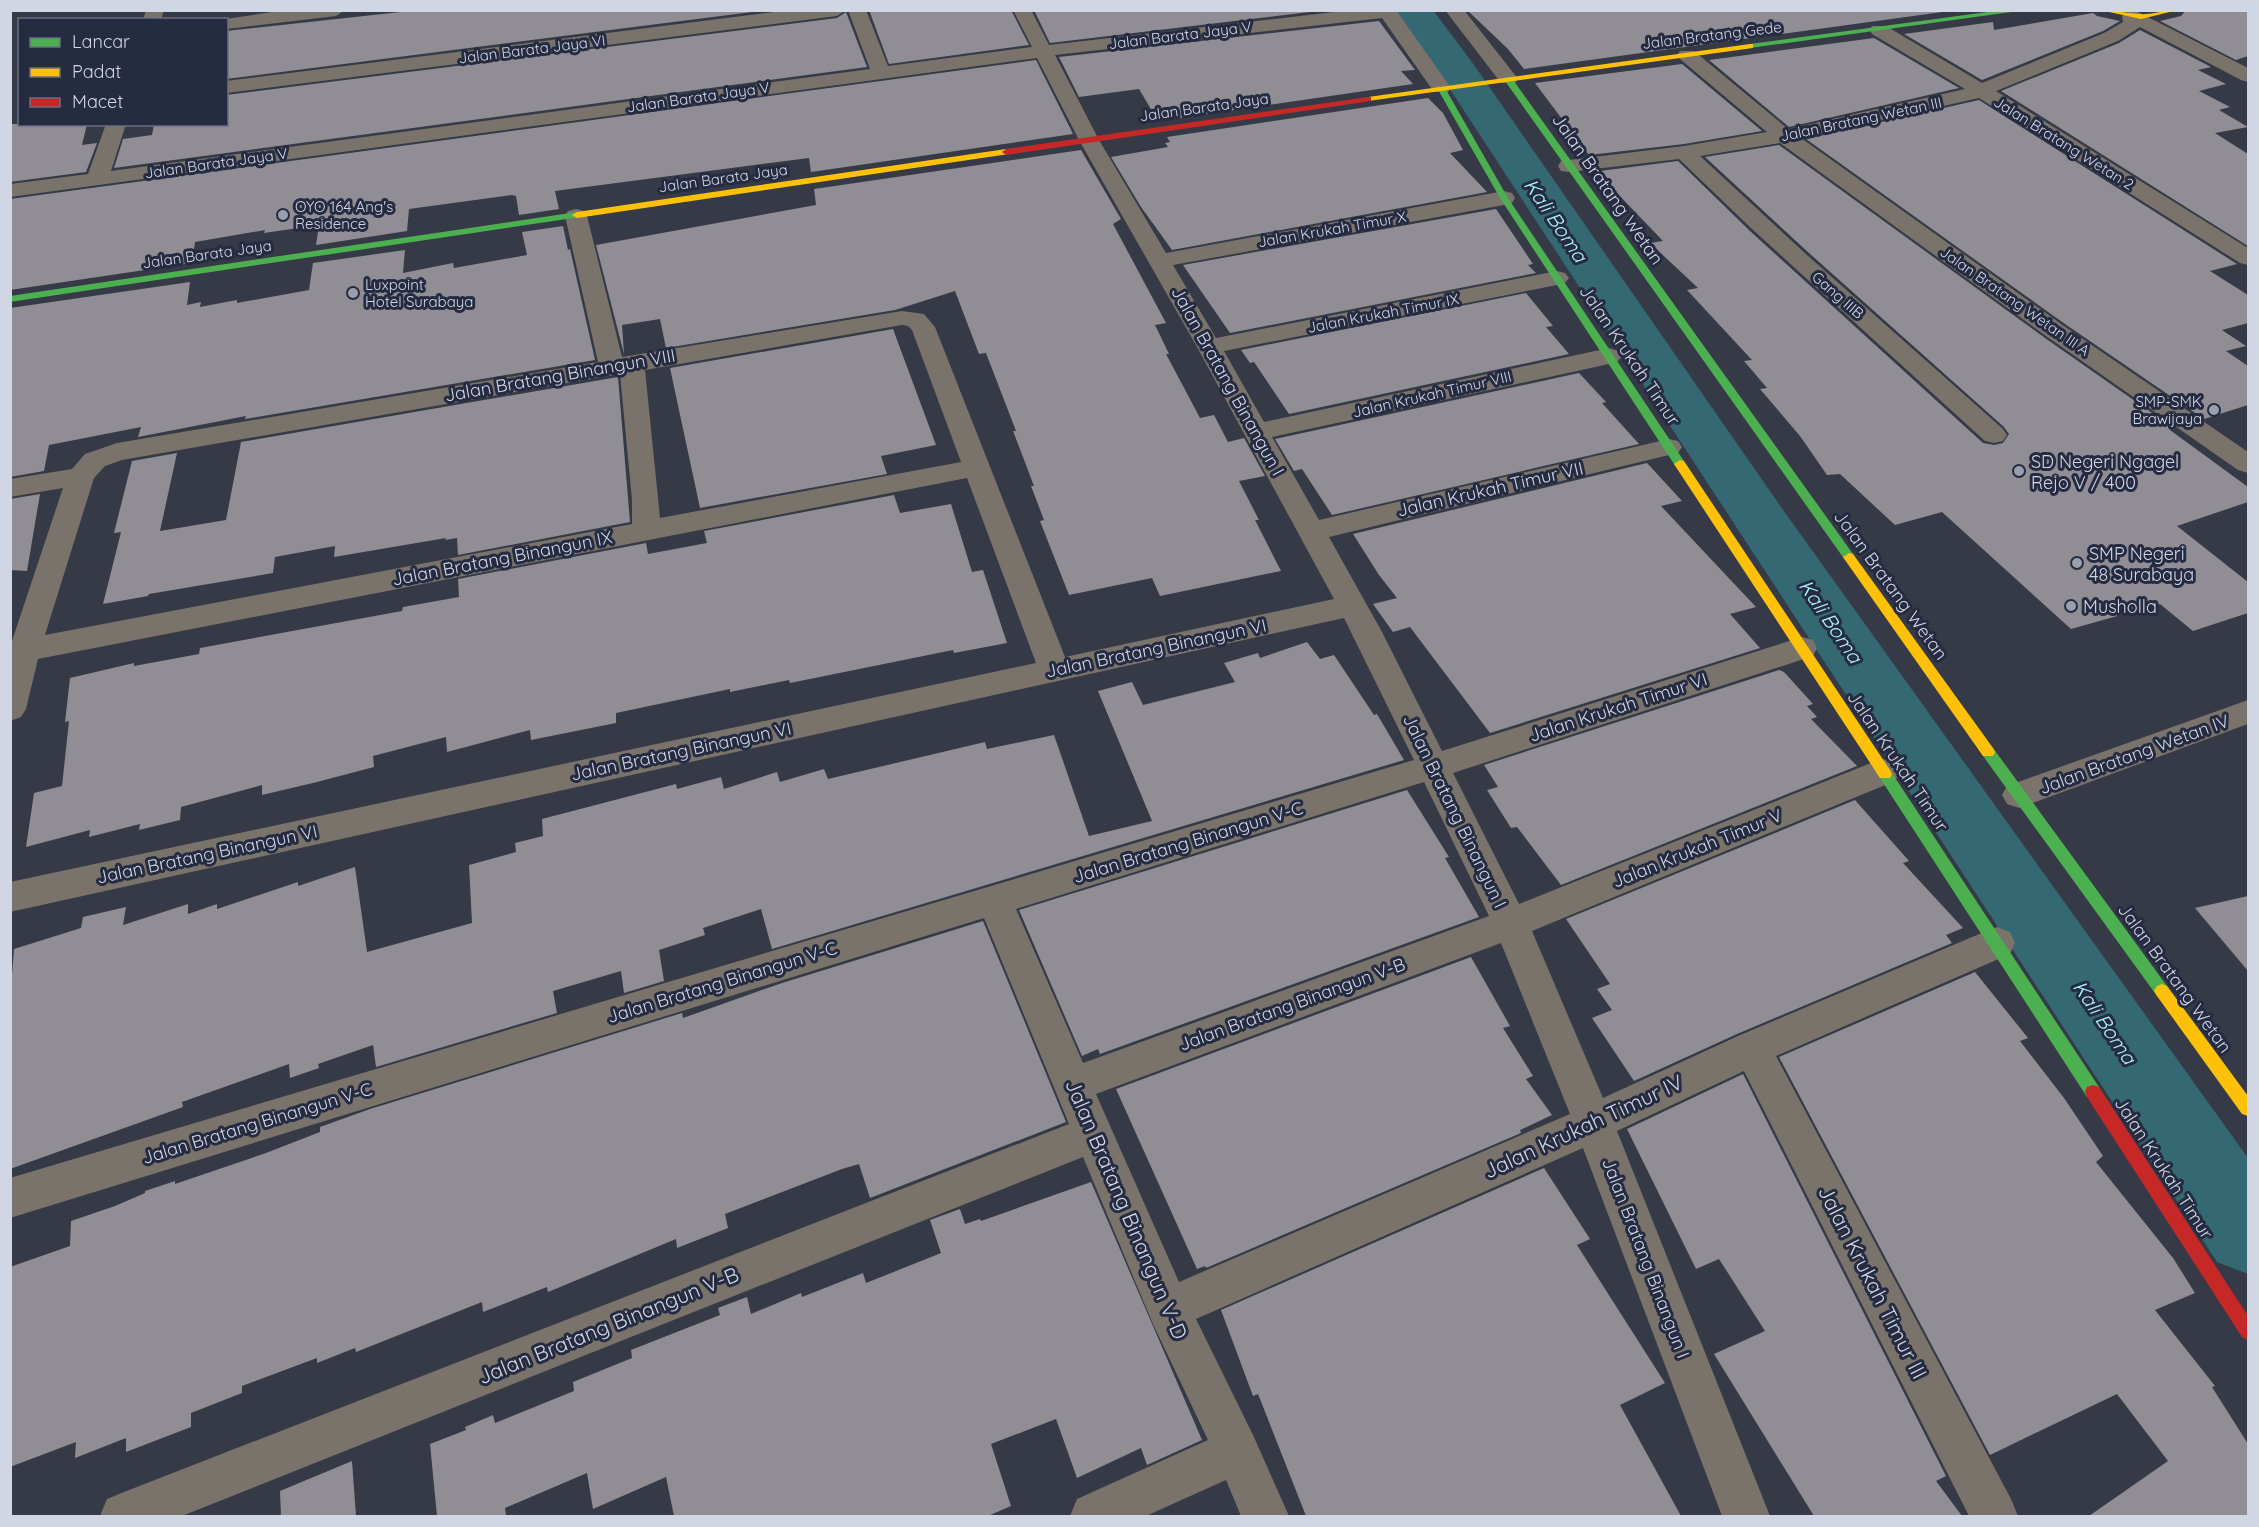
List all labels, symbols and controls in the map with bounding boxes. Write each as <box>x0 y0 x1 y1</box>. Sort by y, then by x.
street label: Jalan Barata Jaya V <box>1107 17 1253 53</box>
street label: Jalan Bratang Gede <box>1641 17 1783 53</box>
legend <box>18 18 228 126</box>
text: Lancar <box>72 30 130 53</box>
street label: Jalan Barata Jaya VI <box>457 31 607 67</box>
text: Padat <box>72 60 121 83</box>
street label: Jalan Barata Jaya V <box>625 78 771 116</box>
street label: Jalan Barata Jaya <box>1138 89 1270 125</box>
text: Macet <box>72 90 123 113</box>
street label: Jalan Bratang Wetan 2 <box>1990 92 2138 194</box>
street label: Jalan Bratang Wetan III <box>1778 93 1944 145</box>
street label: Jalan Bratang Wetan <box>1547 109 1669 269</box>
street label: Jalan Barata Jaya V <box>143 144 289 182</box>
street label: Jalan Barata Jaya <box>657 160 789 196</box>
water label: Kali Boma <box>1519 173 1594 268</box>
place label: OYO 164 Ang's Residence <box>295 197 393 233</box>
street label: Jalan Krukah Timur X <box>1256 207 1408 251</box>
marker: OYO 164 Ang's Residence <box>276 208 290 222</box>
street label: Jalan Barata Jaya <box>141 236 273 272</box>
street label: Jalan Bratang Wetan III A <box>1936 242 2094 360</box>
street label: Gang IIIB <box>1808 267 1868 323</box>
place label: Luxpoint Hotel Surabaya <box>365 275 473 311</box>
street label: Jalan Krukah Timur <box>1574 280 1686 430</box>
street label: Jalan Bratang Binangun I <box>1166 282 1290 480</box>
marker: Luxpoint Hotel Surabaya <box>346 286 360 300</box>
street label: Jalan Krukah Timur IX <box>1306 289 1460 337</box>
street label: Jalan Bratang Binangun VIII <box>443 343 677 407</box>
street label: Jalan Krukah Timur VIII <box>1351 366 1513 422</box>
place label: SMP-SMK Brawijaya <box>2132 392 2202 428</box>
marker: SMP-SMK Brawijaya <box>2207 403 2221 417</box>
place label: SD Negeri Ngagel Rejo V / 400 <box>2031 450 2179 494</box>
street label: Jalan Krukah Timur VII <box>1395 456 1585 522</box>
marker: SD Negeri Ngagel Rejo V / 400 <box>2012 464 2026 478</box>
street label: Jalan Bratang Wetan <box>1829 506 1953 664</box>
street label: Jalan Bratang Binangun IX <box>390 525 614 591</box>
place label: SMP Negeri 48 Surabaya <box>2089 542 2194 586</box>
marker: SMP Negeri 48 Surabaya <box>2070 556 2084 570</box>
water label: Kali Boma <box>1794 574 1869 669</box>
place label: Musholla <box>2083 595 2157 618</box>
marker: Musholla <box>2064 599 2078 613</box>
street label: Jalan Bratang Binangun VI <box>1044 613 1268 683</box>
street label: Jalan Krukah Timur VI <box>1526 667 1710 747</box>
street label: Jalan Krukah Timur <box>1842 686 1954 836</box>
street label: Jalan Bratang Wetan IV <box>2036 709 2232 799</box>
street label: Jalan Bratang Binangun I <box>1398 710 1512 912</box>
street label: Jalan Bratang Binangun VI <box>569 716 793 786</box>
street label: Jalan Bratang Binangun V-C <box>1070 796 1306 888</box>
street label: Jalan Krukah Timur V <box>1609 803 1785 893</box>
street label: Jalan Bratang Binangun VI <box>95 819 319 889</box>
street label: Jalan Bratang Wetan <box>2113 899 2237 1057</box>
street label: Jalan Bratang Binangun V-C <box>604 936 840 1028</box>
street label: Jalan Bratang Binangun V-B <box>1176 952 1408 1056</box>
water label: Kali Boma <box>2068 975 2143 1070</box>
street label: Jalan Krukah Timur IV <box>1479 1068 1687 1184</box>
street label: Jalan Bratang Binangun V-D <box>1060 1075 1194 1343</box>
street label: Jalan Bratang Binangun V-C <box>139 1077 375 1169</box>
street label: Jalan Krukah Timur <box>2110 1093 2219 1243</box>
street label: Jalan Bratang Binangun I <box>1597 1154 1695 1362</box>
street label: Jalan Krukah Timur III <box>1813 1181 1933 1383</box>
street label: Jalan Bratang Binangun V-B <box>474 1261 742 1389</box>

